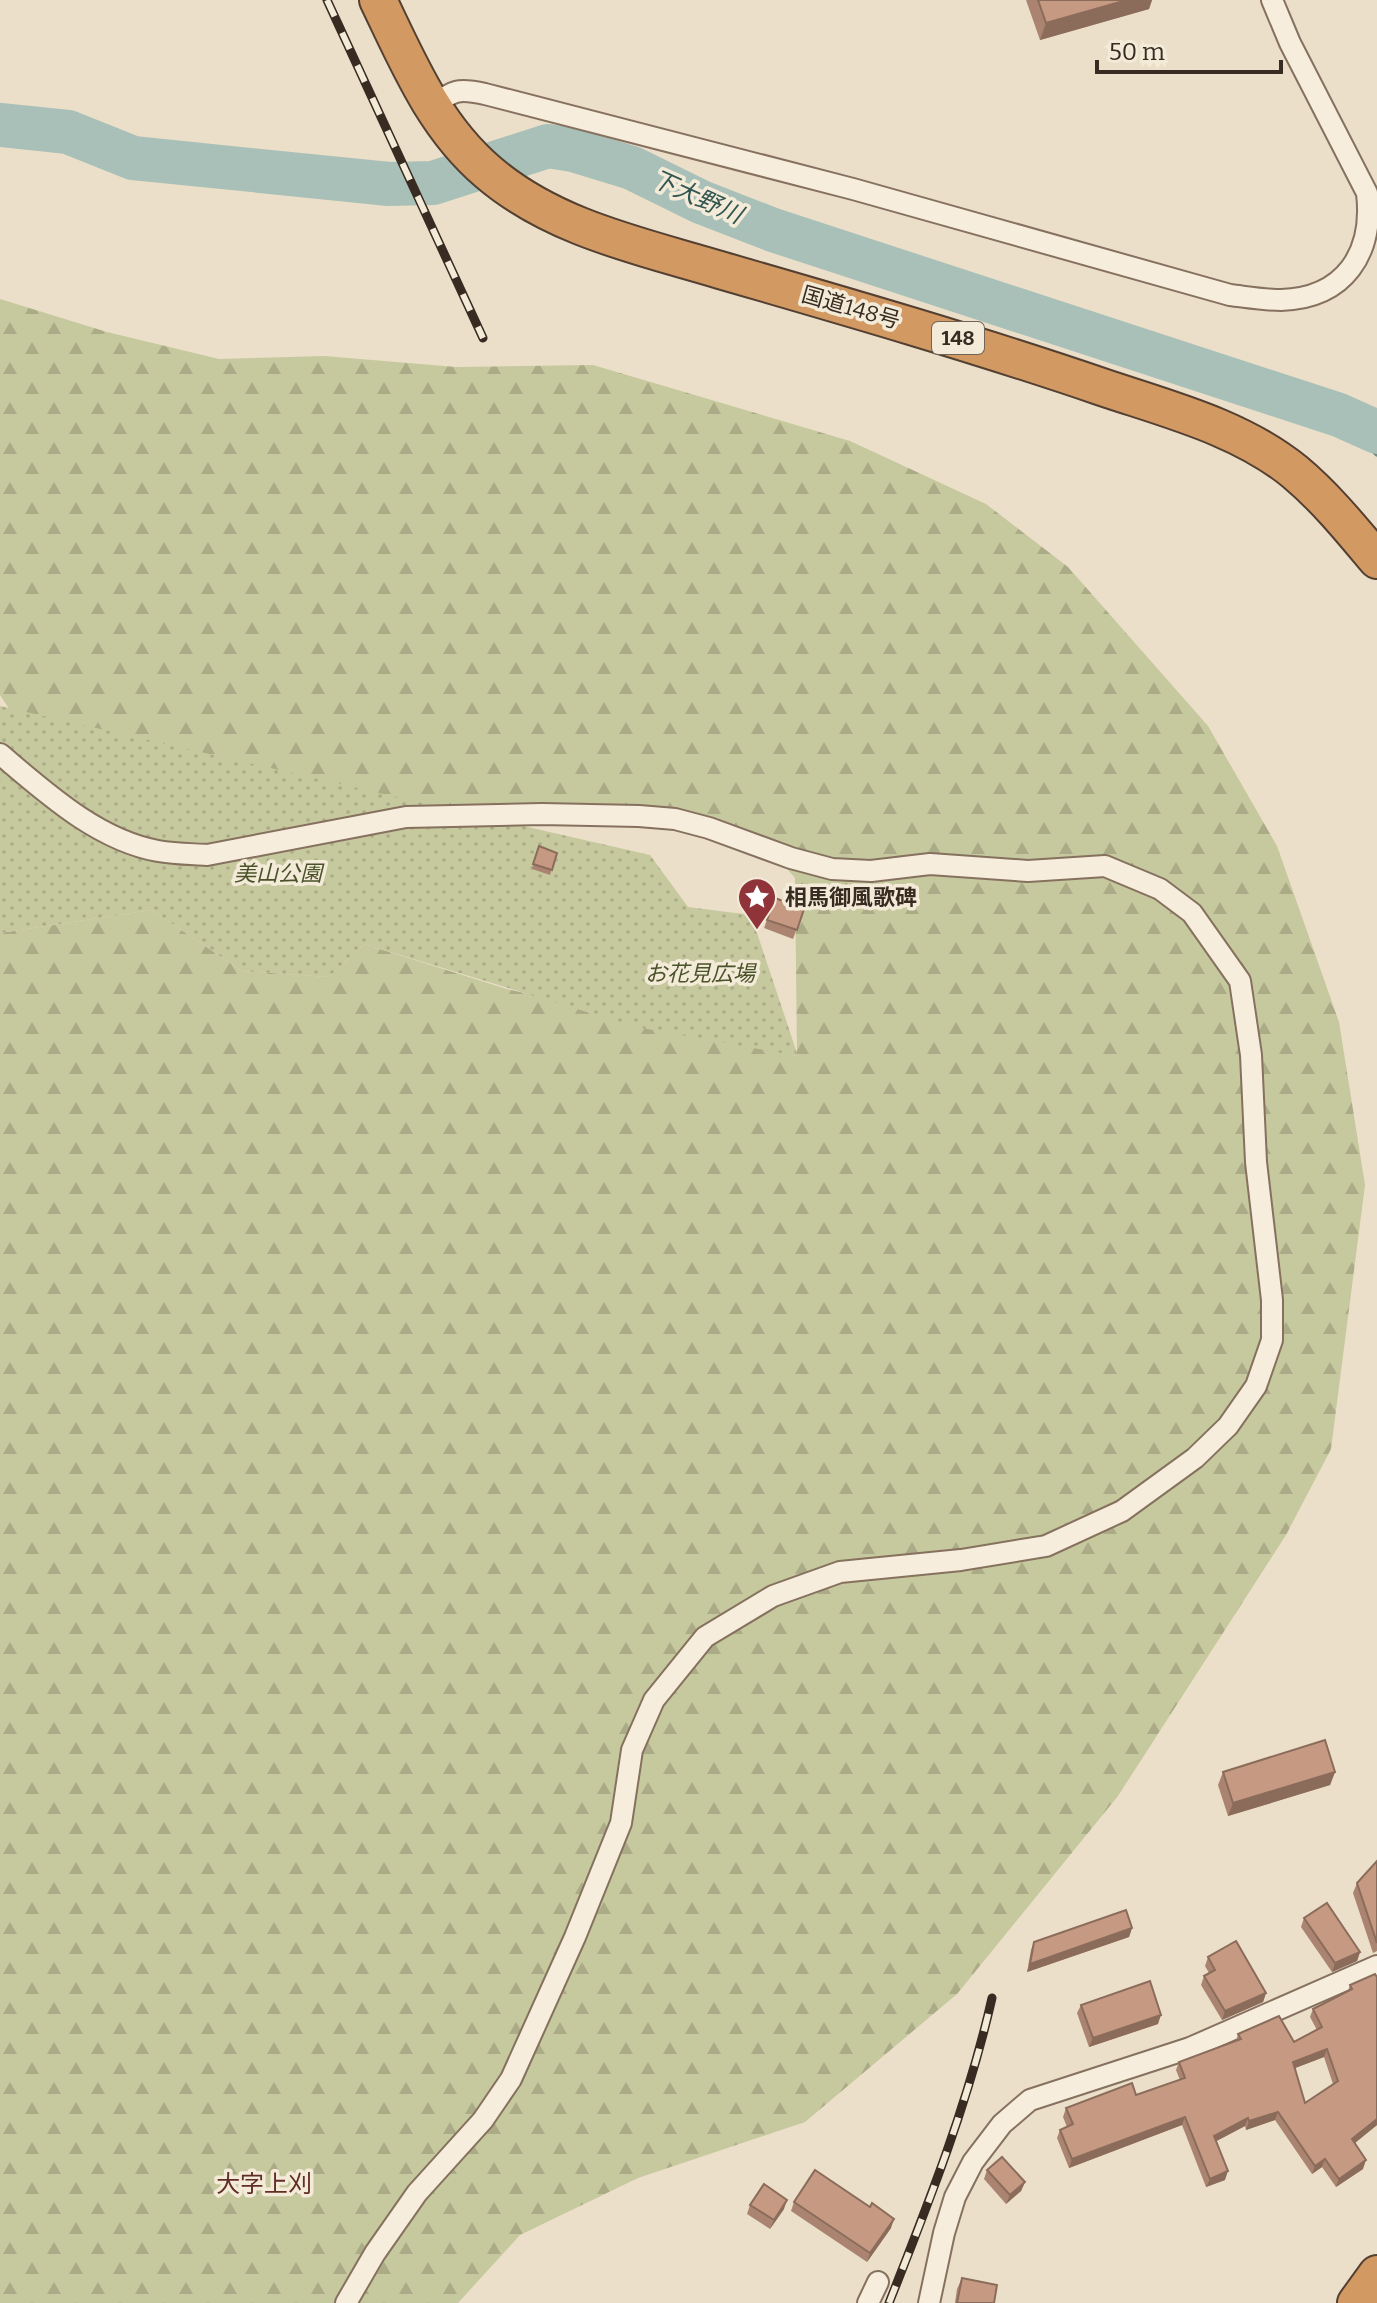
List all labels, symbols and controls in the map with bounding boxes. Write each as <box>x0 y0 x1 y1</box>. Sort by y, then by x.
scale bar <box>1097 24 1281 74</box>
text: 50 m <box>1109 38 1165 66</box>
water label: 下大野川 <box>647 165 749 231</box>
street label: 国道148号 <box>799 281 903 334</box>
road number: 148 <box>932 322 984 354</box>
park label: 美山公園 <box>234 860 325 887</box>
place icon: 相馬御風歌碑 <box>736 876 778 931</box>
place label: 相馬御風歌碑 <box>785 884 917 911</box>
park label: お花見広場 <box>645 960 758 987</box>
district label: 大字上刈 <box>216 2170 312 2198</box>

